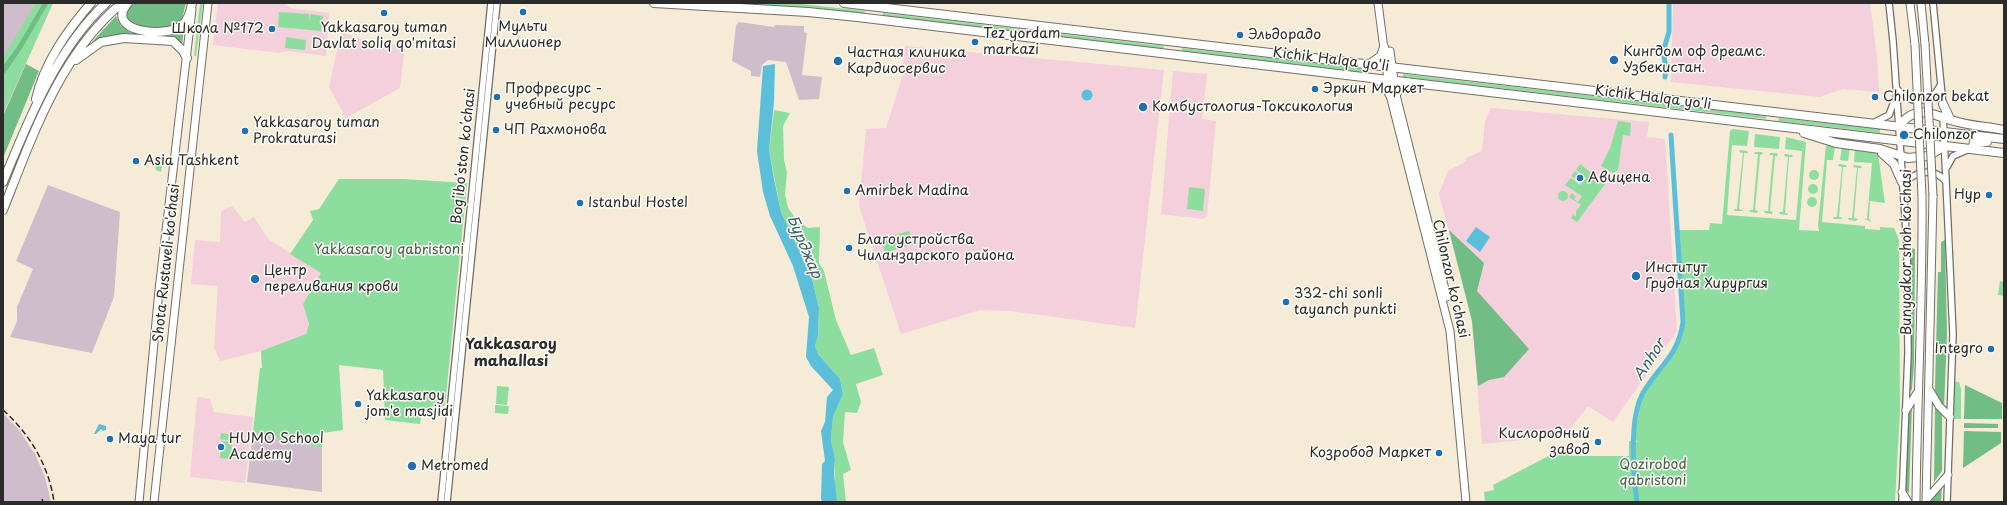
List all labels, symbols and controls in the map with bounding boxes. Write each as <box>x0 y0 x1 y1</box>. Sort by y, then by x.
marker: Мульти Миллионер <box>518 7 528 17</box>
marker: Yakkasaroy tuman Davlat soliq qo'mitasi <box>379 8 389 18</box>
place label: Мульти Миллионер <box>484 19 562 52</box>
place label: Yakkasaroy tuman Davlat soliq qo'mitasi <box>312 20 456 52</box>
place label: Школа №172 <box>172 21 264 37</box>
marker: Школа №172 <box>267 24 277 34</box>
place label: Tez yordam markazi <box>983 26 1060 58</box>
place label: Эльдорадо <box>1248 27 1321 43</box>
marker: Эльдорадо <box>1235 30 1245 40</box>
marker: Tez yordam markazi <box>970 37 980 47</box>
place label: Кингдом оф дреамс. Узбекистан. <box>1623 44 1766 76</box>
place label: Частная клиника Кардиосервис <box>847 45 966 78</box>
street label: Kichik Halqa yo'li <box>1272 45 1390 75</box>
marker: Кингдом оф дреамс. Узбекистан. <box>1608 54 1620 66</box>
marker: Частная клиника Кардиосервис <box>832 55 844 67</box>
place label: Профресурс - учебный ресурс <box>505 81 615 114</box>
place label: Эркин Маркет <box>1323 81 1424 97</box>
street label: Kichik Halqa yo'li <box>1594 83 1712 113</box>
marker: Эркин Маркет <box>1310 84 1320 94</box>
street label: Bogʻiboʻston koʻchasi <box>449 87 479 225</box>
place label: Chilonzor bekat <box>1883 89 1989 105</box>
marker: Профресурс - учебный ресурс <box>492 92 502 102</box>
marker: Chilonzor bekat <box>1870 92 1880 102</box>
place label: Комбустология-Токсикология <box>1152 99 1353 115</box>
marker: Комбустология-Токсикология <box>1137 101 1149 113</box>
place label: Yakkasaroy tuman Prokraturasi <box>253 115 380 148</box>
place label: ЧП Рахмонова <box>504 122 607 138</box>
marker: ЧП Рахмонова <box>491 125 501 135</box>
marker: Yakkasaroy tuman Prokraturasi <box>240 126 250 136</box>
place label: Chilonzor <box>1913 127 1977 143</box>
marker: Chilonzor <box>1898 129 1910 141</box>
place label: Asia Tashkent <box>144 153 239 169</box>
marker: Asia Tashkent <box>131 156 141 166</box>
street label: Bunyodkor shoh ko'chasi <box>1899 169 1915 335</box>
place label: Авицена <box>1588 170 1650 186</box>
marker: Авицена <box>1575 173 1585 183</box>
street label: Shota Rustaveli ko'chasi <box>150 183 184 343</box>
place label: Amirbek Madina <box>855 183 969 199</box>
marker: Amirbek Madina <box>842 186 852 196</box>
place label: Нур <box>1954 187 1981 203</box>
marker: Нур <box>1984 190 1994 200</box>
place label: Istanbul Hostel <box>588 195 688 211</box>
marker: Istanbul Hostel <box>575 198 585 208</box>
water label: Бурджар <box>783 213 825 281</box>
street label: Chilonzor ko'chasi <box>1428 218 1472 340</box>
place label: Благоустройства Чиланзарского района <box>857 232 1014 264</box>
park label: Yakkasaroy qabristoni <box>314 242 464 258</box>
marker: Благоустройства Чиланзарского района <box>844 243 854 253</box>
place label: Институт Грудная Хирургия <box>1645 260 1768 292</box>
place label: Центр переливания крови <box>264 263 399 296</box>
marker: Институт Грудная Хирургия <box>1630 270 1642 282</box>
marker: Центр переливания крови <box>249 273 261 285</box>
place label: 332-chi sonli tayanch punkti <box>1294 286 1397 318</box>
marker: 332-chi sonli tayanch punkti <box>1281 297 1291 307</box>
district label: Yakkasaroy mahallasi <box>465 336 557 371</box>
water label: Anhor <box>1630 336 1670 384</box>
place label: Integro <box>1935 341 1983 357</box>
marker: Integro <box>1986 344 1996 354</box>
place label: Yakkasaroy jom'e masjidi <box>366 388 453 420</box>
marker: Yakkasaroy jom'e masjidi <box>353 399 363 409</box>
place label: Кислородный завод <box>1498 426 1590 458</box>
place label: Maya tur <box>118 431 181 447</box>
place label: HUMO School Academy <box>229 431 324 464</box>
marker: Maya tur <box>105 434 115 444</box>
marker: Кислородный завод <box>1593 437 1603 447</box>
marker: HUMO School Academy <box>216 442 226 452</box>
place label: Козробод Маркет <box>1310 445 1431 461</box>
marker: Козробод Маркет <box>1434 448 1444 458</box>
park label: Qozirobod qabristoni <box>1619 457 1687 490</box>
place label: Metromed <box>421 458 489 474</box>
marker: Metromed <box>406 460 418 472</box>

